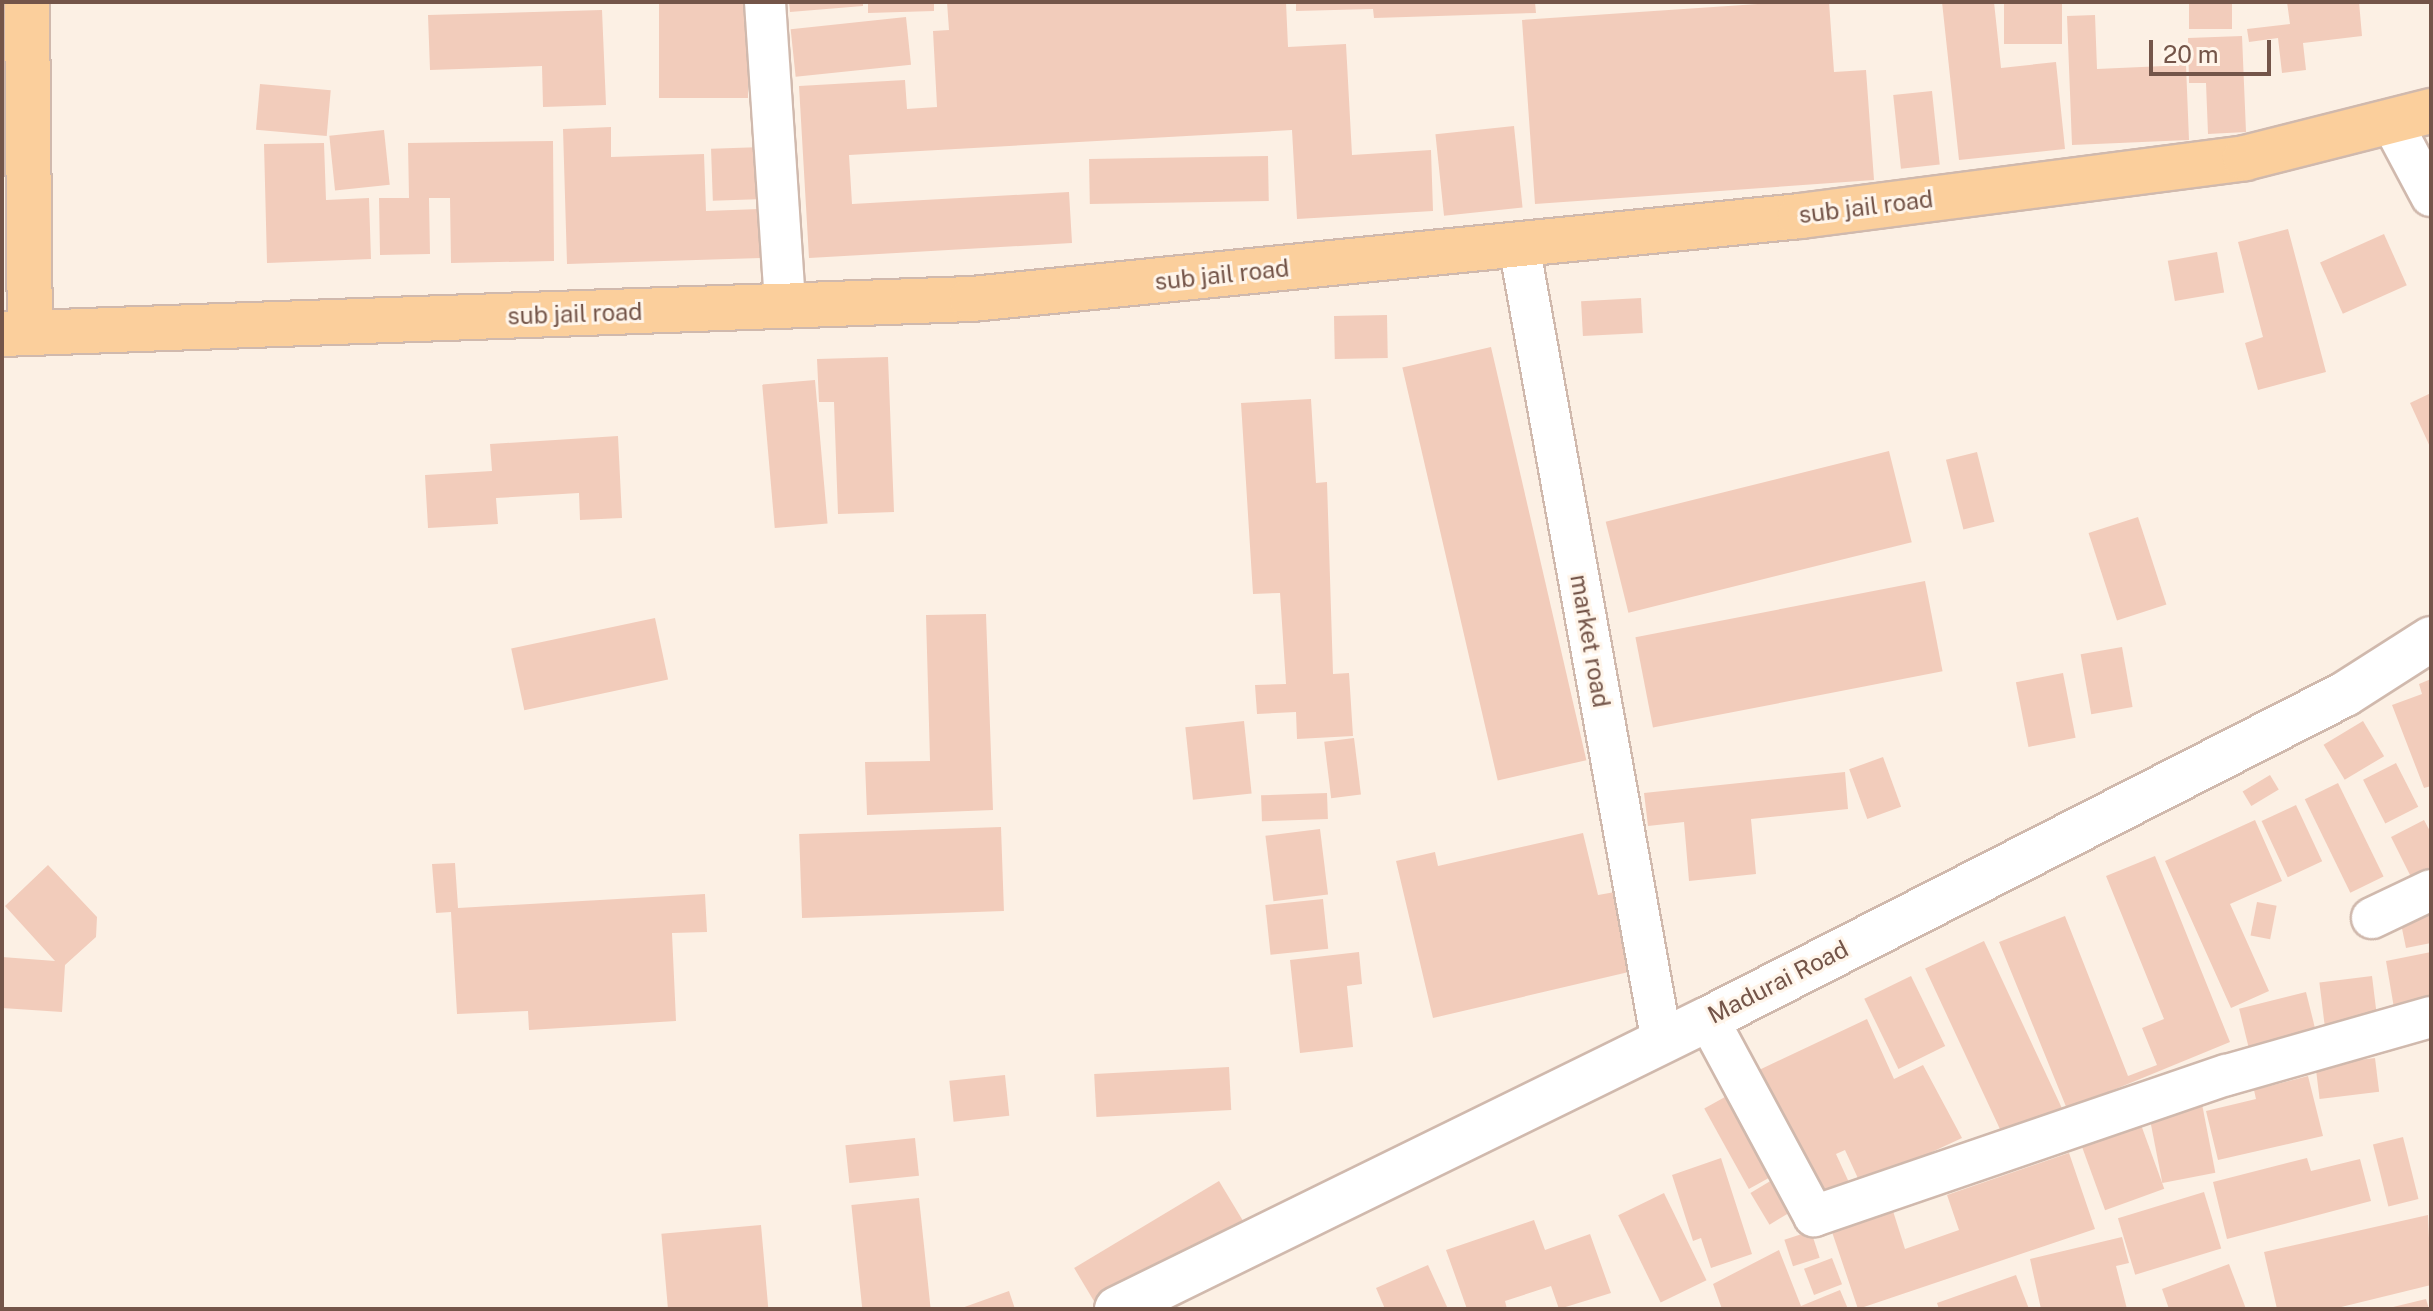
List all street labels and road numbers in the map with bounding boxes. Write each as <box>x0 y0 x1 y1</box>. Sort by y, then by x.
street label: sub jail road <box>1797 184 1935 230</box>
street label: sub jail road <box>1153 254 1291 296</box>
street label: sub jail road <box>507 297 643 331</box>
street label: market road <box>1564 572 1616 710</box>
street label: Madurai Road <box>1703 934 1853 1030</box>

